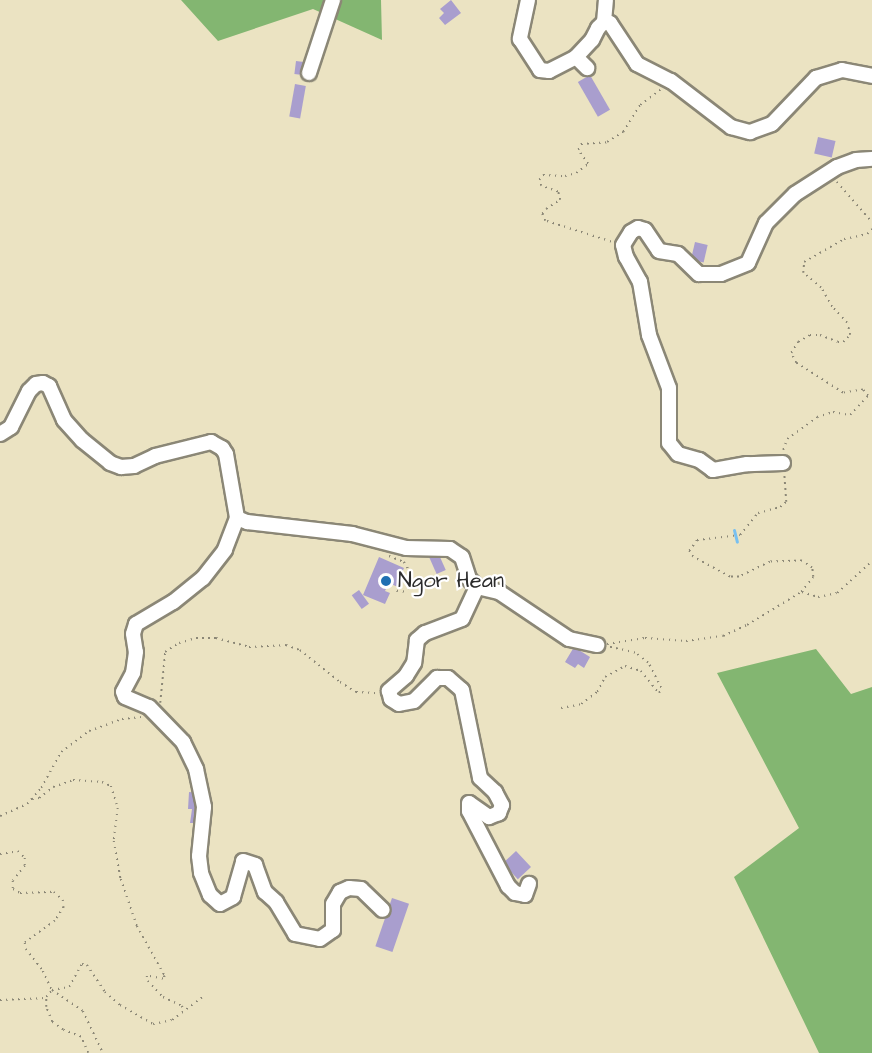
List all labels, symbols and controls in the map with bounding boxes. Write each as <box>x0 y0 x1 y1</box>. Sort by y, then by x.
place label: Ngor Hean <box>398 568 504 594</box>
marker: Ngor Hean <box>379 574 393 588</box>

